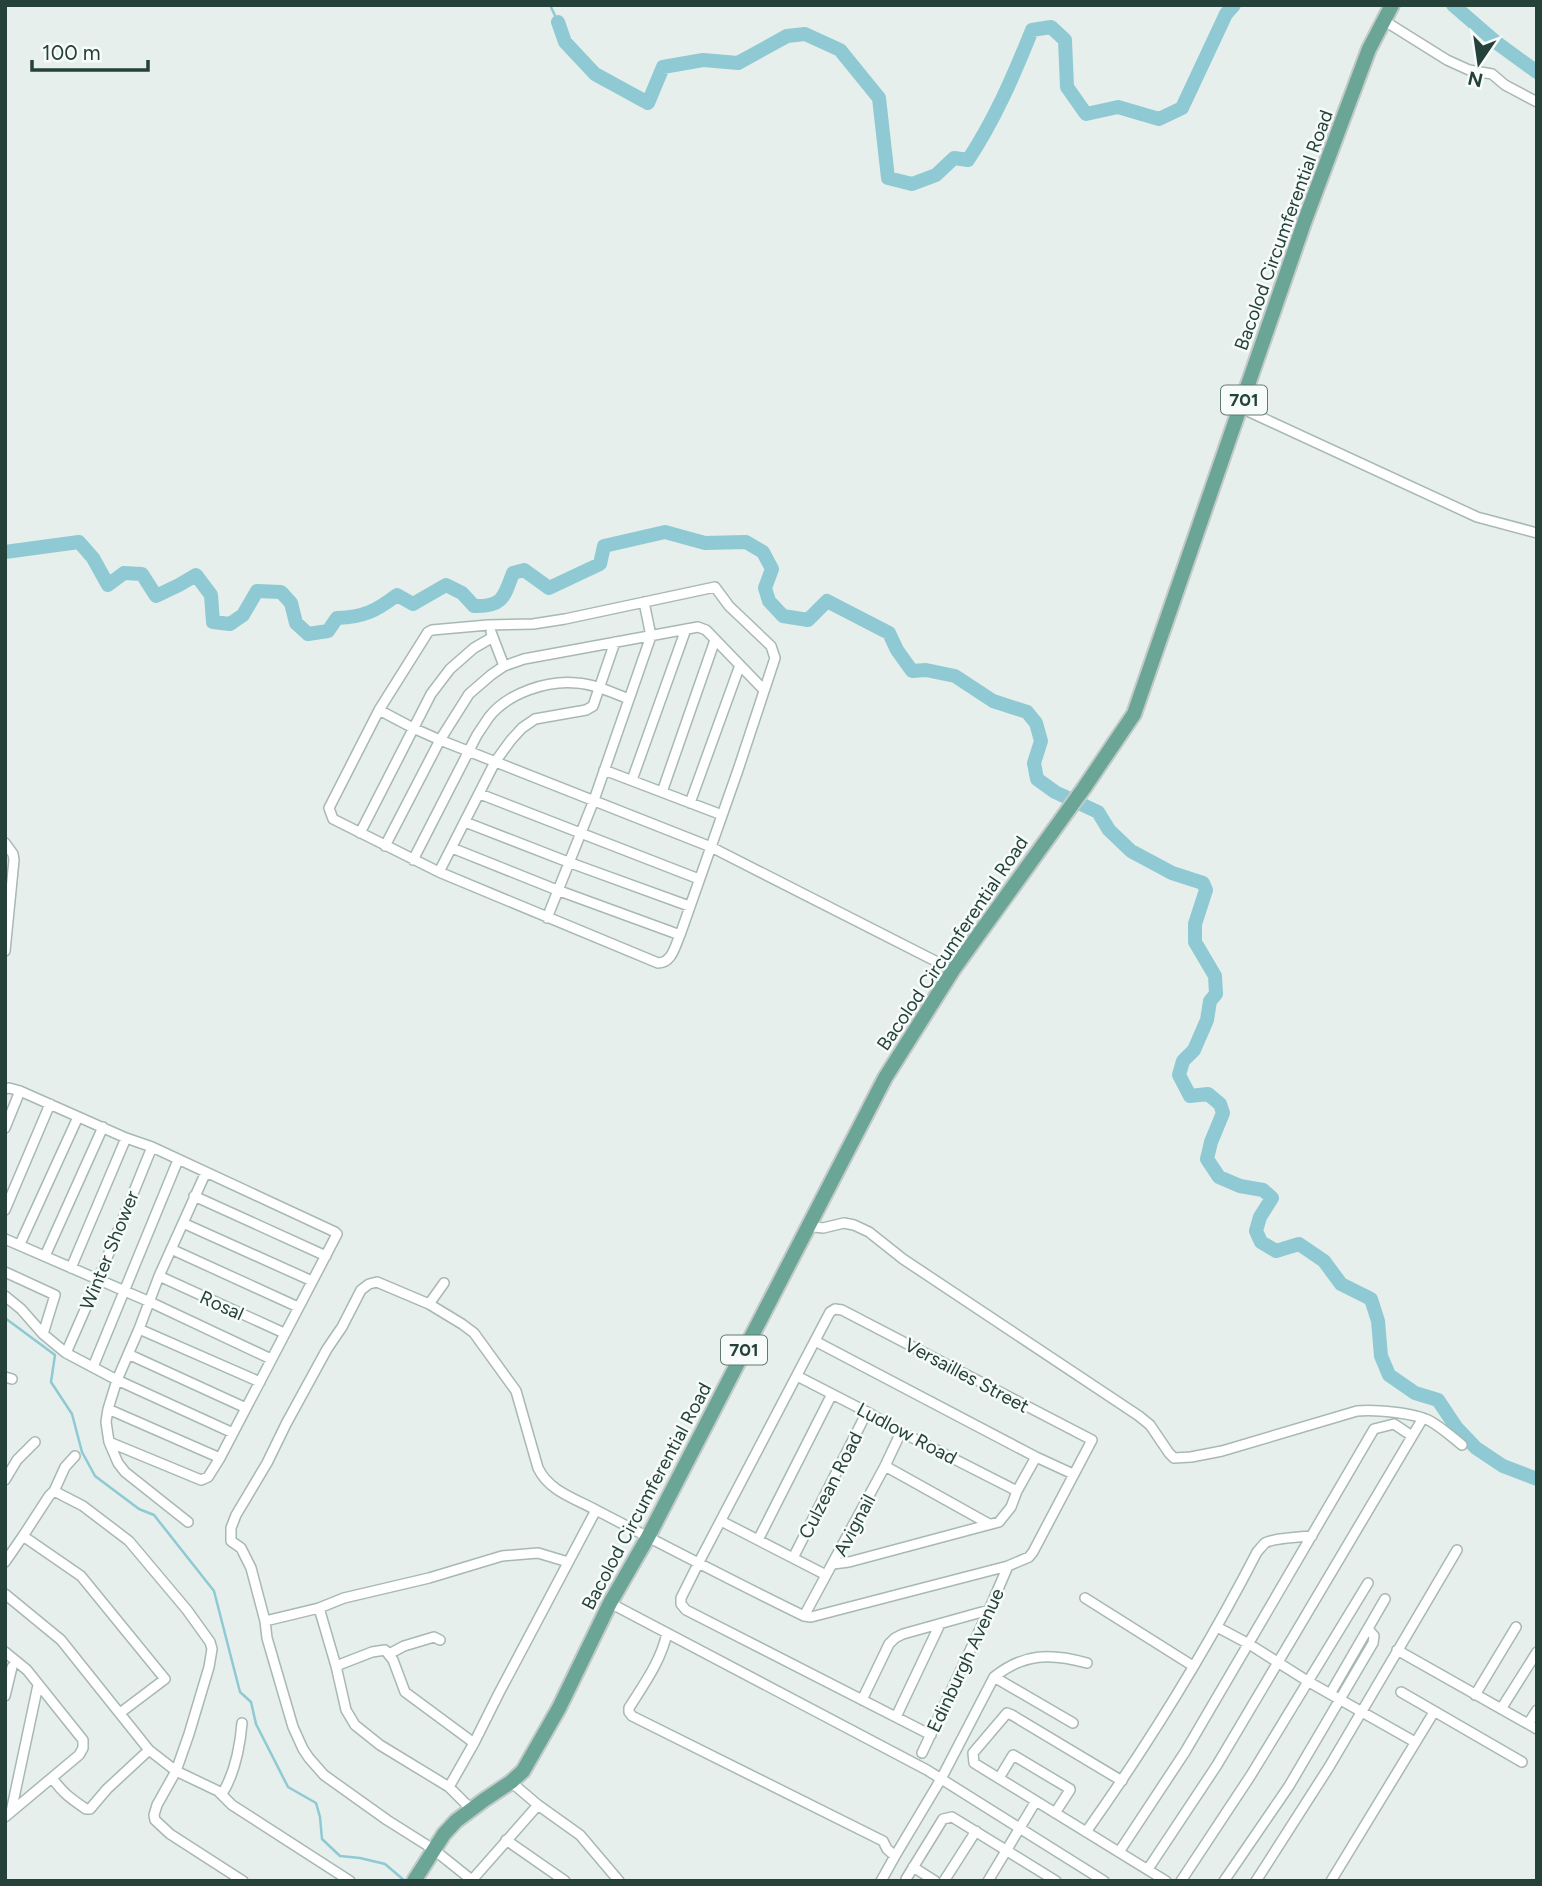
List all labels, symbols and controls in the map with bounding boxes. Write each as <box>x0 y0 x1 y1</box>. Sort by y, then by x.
scale bar <box>32 28 147 72</box>
north arrow <box>1444 28 1514 98</box>
text: 100 m <box>42 40 101 65</box>
text: N <box>1466 66 1485 92</box>
street label: Bacolod Circumferential Road <box>1229 107 1338 353</box>
road number: 701 <box>1221 386 1267 414</box>
street label: Bacolod Circumferential Road <box>872 832 1033 1055</box>
street label: Winter Shower <box>75 1187 144 1313</box>
street label: Rosal <box>196 1286 247 1325</box>
street label: Versailles Street <box>901 1333 1033 1418</box>
road number: 701 <box>721 1336 767 1364</box>
street label: Bacolod Circumferential Road <box>577 1379 716 1614</box>
street label: Ludlow Road <box>853 1397 961 1469</box>
street label: Culzean Road <box>794 1428 867 1543</box>
street label: Avignail <box>829 1490 880 1560</box>
street label: Edinburgh Avenue <box>922 1585 1009 1736</box>

